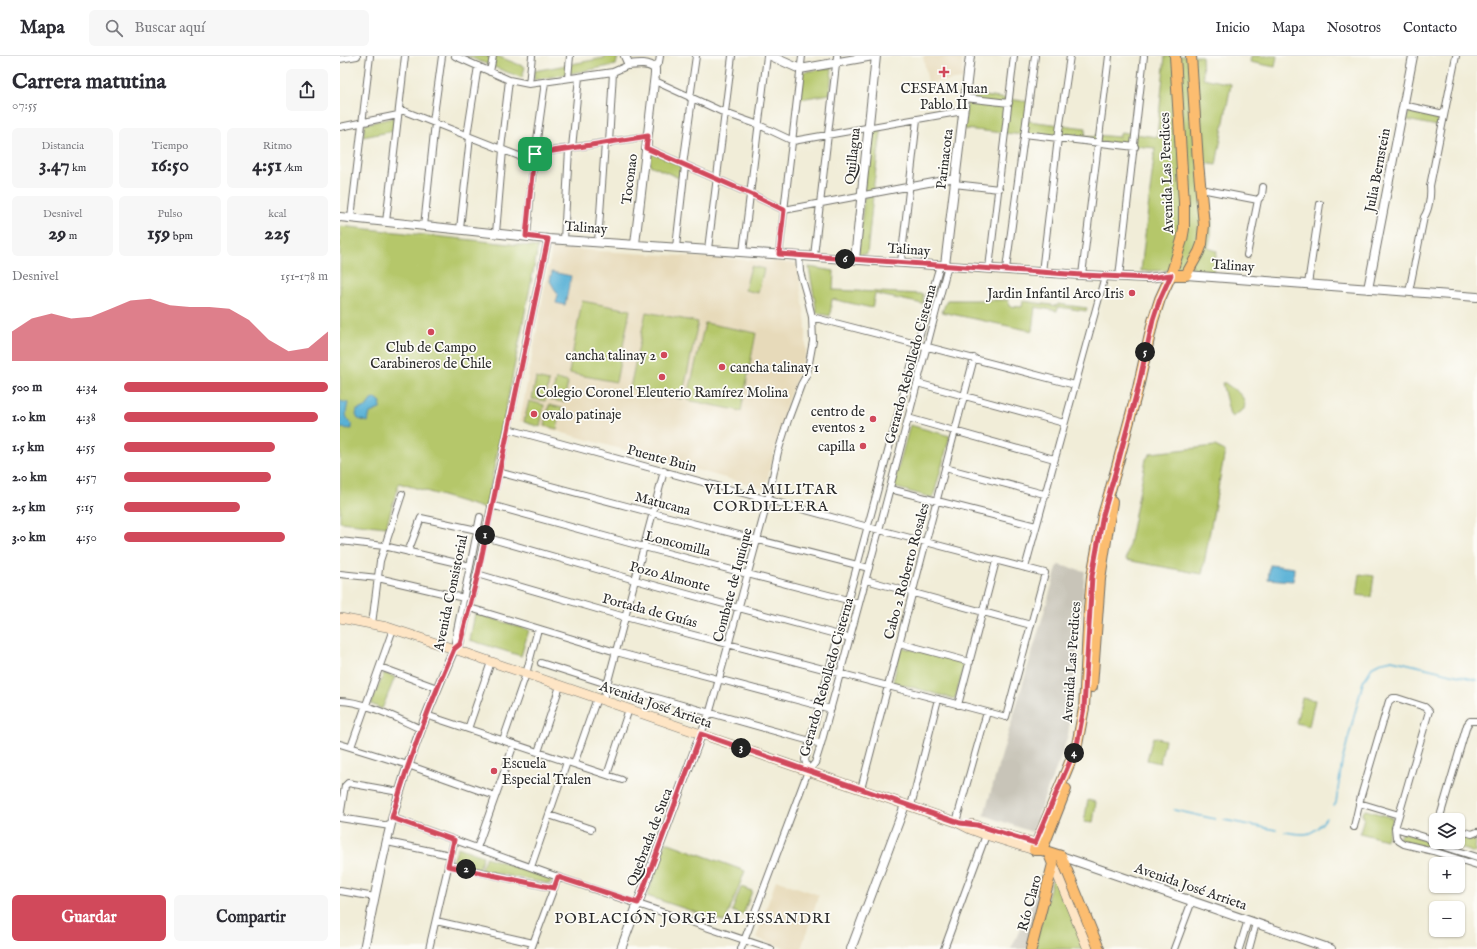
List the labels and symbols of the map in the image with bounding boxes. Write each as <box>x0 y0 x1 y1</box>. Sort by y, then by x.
marker: CESFAM Juan Pablo II <box>938 66 950 78</box>
place label: CESFAM Juan Pablo II <box>900 80 988 114</box>
street label: Avenida Las Perdices <box>1156 112 1178 235</box>
street label: Quillagua <box>841 126 865 185</box>
street label: Julia Bernstein <box>1361 126 1395 216</box>
street label: Parinacota <box>932 127 958 190</box>
pin <box>518 137 552 171</box>
street label: Toconao <box>618 152 642 206</box>
street label: Talinay <box>564 218 608 238</box>
street label: Talinay <box>887 240 931 260</box>
pin: 6 <box>835 249 855 269</box>
street label: Talinay <box>1211 256 1255 276</box>
street label: Gerardo Rebolledo Cisterna <box>881 282 941 446</box>
place label: Jardin Infantil Arco Iris <box>985 285 1124 303</box>
marker: Jardin Infantil Arco Iris <box>1127 288 1137 298</box>
marker: Club de Campo Carabineros de Chile <box>426 327 436 337</box>
place label: Club de Campo Carabineros de Chile <box>370 339 492 373</box>
pin: 5 <box>1135 342 1155 362</box>
place label: cancha talinay 2 <box>566 347 656 365</box>
marker: cancha talinay 2 <box>659 350 669 360</box>
place label: cancha talinay 1 <box>730 359 819 377</box>
marker: cancha talinay 1 <box>717 362 727 372</box>
marker: Colegio Coronel Eleuterio Ramírez Molina <box>657 372 667 382</box>
place label: Colegio Coronel Eleuterio Ramírez Molina <box>536 384 789 402</box>
place label: centro de eventos 2 <box>811 403 866 437</box>
place label: ovalo patinaje <box>542 406 622 424</box>
marker: ovalo patinaje <box>529 409 539 419</box>
marker: centro de eventos 2 <box>868 414 878 424</box>
place label: capilla <box>818 438 856 456</box>
street label: Puente Buin <box>625 441 699 477</box>
marker: capilla <box>858 441 868 451</box>
district label: VILLA MILITAR CORDILLERA <box>703 480 838 516</box>
street label: Matucana <box>633 488 693 520</box>
street label: Cabo 2 Roberto Rosales <box>880 501 934 641</box>
pin: 1 <box>475 525 495 545</box>
street label: Combate de Iquique <box>709 526 757 644</box>
street label: Loncomilla <box>643 527 713 561</box>
street label: Avenida Consistorial <box>430 533 472 654</box>
street label: Pozo Almonte <box>627 558 713 597</box>
street label: Portada de Guías <box>600 590 699 632</box>
street label: Gerardo Rebolledo Cisterna <box>796 595 859 759</box>
street label: Avenida Las Perdices <box>1059 601 1085 724</box>
street label: Avenida José Arrieta <box>596 677 715 733</box>
pin: 3 <box>731 738 751 758</box>
pin: 4 <box>1064 743 1084 763</box>
place label: Escuela Especial Tralen <box>502 755 592 789</box>
marker: Escuela Especial Tralen <box>489 766 499 776</box>
street label: Quebrada de Suca <box>623 785 677 889</box>
pin: 2 <box>456 859 476 879</box>
street label: Avenida José Arrieta <box>1131 859 1250 915</box>
street label: Río Claro <box>1014 873 1046 933</box>
district label: POBLACIÓN JORGE ALESSANDRI <box>554 909 832 928</box>

